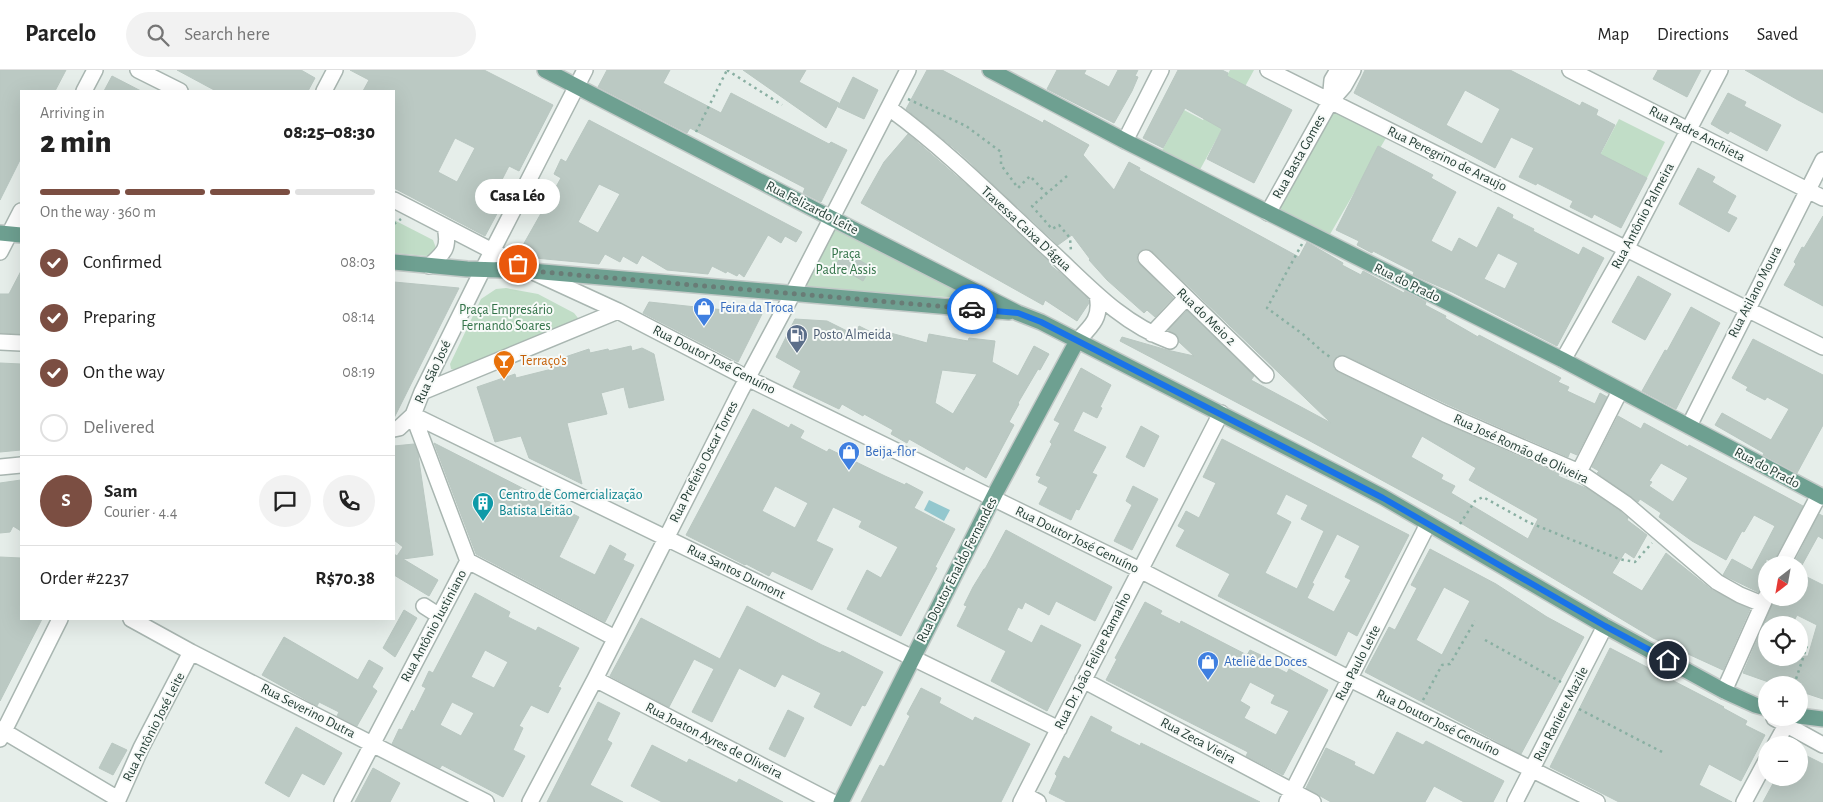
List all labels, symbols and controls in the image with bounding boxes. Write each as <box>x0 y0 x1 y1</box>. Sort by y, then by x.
search box <box>126 12 476 57</box>
icon: search <box>144 21 172 49</box>
text: Parcelo <box>25 22 96 46</box>
text: Search here <box>184 25 270 44</box>
text: Map <box>1598 26 1629 44</box>
text: Directions <box>1657 26 1729 44</box>
text: Saved <box>1757 26 1798 44</box>
street label: Rua Padre Anchieta <box>1647 104 1748 165</box>
text: Arriving in <box>40 105 105 121</box>
street label: Rua Basta Gomes <box>1270 113 1328 201</box>
text: 08:25–08:30 <box>283 123 375 142</box>
street label: Rua Peregrino de Araujo <box>1385 124 1509 194</box>
text: 2 min <box>40 126 112 158</box>
street label: Rua Antônio Palmeira <box>1609 160 1677 271</box>
callout: Casa Léo <box>476 179 560 214</box>
street label: Rua Felizardo Leite <box>764 179 860 237</box>
street label: Travessa Caixa D'água <box>978 184 1074 275</box>
text: Casa Léo <box>490 188 545 204</box>
text: On the way · 360 m <box>40 204 156 220</box>
pin <box>497 243 539 285</box>
street label: Rua Atilano Moura <box>1726 243 1784 340</box>
park label: Praça Padre Assis <box>816 247 876 277</box>
icon: check <box>40 249 68 277</box>
icon: bag <box>504 250 532 278</box>
text: Confirmed <box>83 253 162 272</box>
text: 08:03 <box>340 254 375 270</box>
street label: Rua do Prado <box>1372 261 1442 305</box>
courier <box>947 284 997 334</box>
street label: Rua do Meio 2 <box>1174 286 1238 348</box>
icon: car <box>958 295 986 323</box>
shop icon: Feira da Troca <box>692 296 716 327</box>
place label: Feira da Troca <box>720 301 794 315</box>
park label: Praça Empresário Fernando Soares <box>459 303 553 333</box>
icon: check <box>40 304 68 332</box>
text: Preparing <box>83 308 156 327</box>
text: 08:14 <box>342 309 375 325</box>
street label: Rua Doutor José Genuíno <box>650 323 778 397</box>
fuel station icon: Posto Almeida <box>785 323 809 354</box>
place label: Posto Almeida <box>813 328 892 342</box>
street label: Rua São José <box>412 338 454 406</box>
bar icon: Terraço's <box>492 349 516 380</box>
place label: Terraço's <box>520 354 567 368</box>
icon: check <box>40 359 68 387</box>
text: On the way <box>83 363 165 382</box>
text: 08:19 <box>342 364 375 380</box>
street label: Rua Prefeito Oscar Torres <box>667 399 741 525</box>
street label: Rua José Romão de Oliveira <box>1451 412 1591 487</box>
text: Delivered <box>83 418 155 437</box>
shop icon: Beija-flor <box>837 440 861 471</box>
place label: Beija-flor <box>865 445 916 459</box>
street label: Rua do Prado <box>1732 445 1802 491</box>
button: chat <box>259 475 311 527</box>
button: phone <box>323 475 375 527</box>
text: Sam <box>104 482 138 501</box>
place label: Centro de Comercialização Batista Leitão <box>499 488 643 518</box>
text: S <box>61 491 71 510</box>
building icon: Centro de Comercialização Batista Leitão <box>471 491 495 522</box>
street label: Rua Doutor Enaldo Fernandes <box>914 495 1000 645</box>
text: Courier · 4.4 <box>104 504 177 520</box>
street label: Rua Doutor José Genuíno <box>1013 504 1141 576</box>
street label: Rua Santos Dumont <box>685 542 788 602</box>
north arrow <box>1758 556 1808 606</box>
map controls <box>1758 556 1808 786</box>
street label: Rua Antônio Justiniano <box>399 568 470 684</box>
text: Order #2237 <box>40 569 129 588</box>
text: R$70.38 <box>315 569 375 588</box>
street label: Rua Dr. João Felipe Ramalho <box>1052 590 1134 732</box>
button: locate <box>1758 616 1808 666</box>
street label: Rua Paulo Leite <box>1333 623 1383 703</box>
pin <box>1647 639 1689 681</box>
icon: home <box>1654 646 1682 674</box>
shop icon: Ateliê de Doces <box>1196 650 1220 681</box>
place label: Ateliê de Doces <box>1224 655 1307 669</box>
street label: Rua Raniere Mazile <box>1531 664 1591 764</box>
street label: Rua Antônio José Leite <box>120 670 188 784</box>
button: + <box>1758 676 1808 726</box>
street label: Rua Severino Dutra <box>258 681 358 741</box>
street label: Rua Doutor José Genuíno <box>1374 687 1502 759</box>
street label: Rua Joaton Ayres de Oliveira <box>643 700 785 782</box>
street label: Rua Zeca Vieira <box>1158 715 1238 767</box>
button: − <box>1758 736 1808 786</box>

